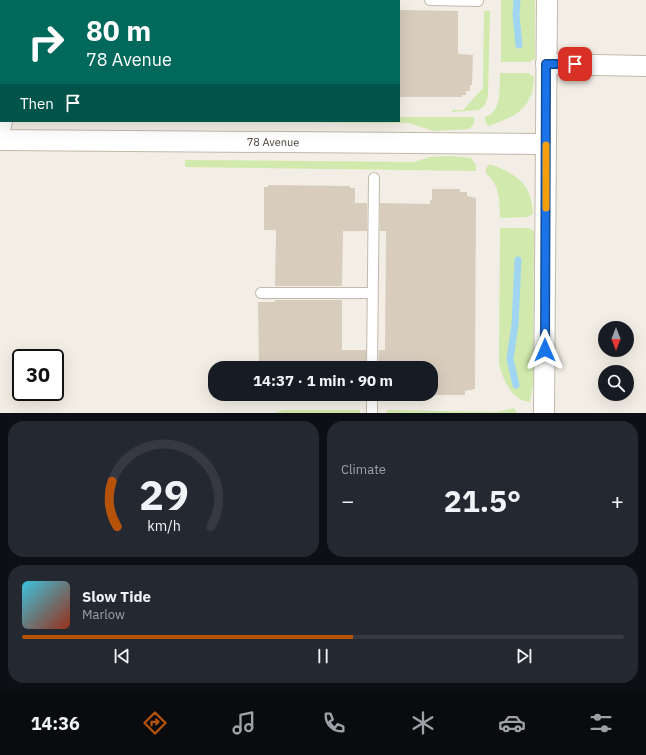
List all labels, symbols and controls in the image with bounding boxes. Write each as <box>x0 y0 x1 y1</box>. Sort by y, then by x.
text: 80 m <box>86 12 151 49</box>
icon: right <box>20 16 72 68</box>
pin <box>558 47 592 81</box>
text: 78 Avenue <box>86 48 172 71</box>
icon: arrive <box>564 53 586 75</box>
icon: arrive <box>62 92 84 114</box>
text: Then <box>20 94 54 113</box>
street label: 78 Avenue <box>247 135 299 149</box>
north arrow <box>598 321 634 357</box>
map controls <box>598 321 634 401</box>
position arrow <box>524 329 566 371</box>
speed limit sign: 30 <box>12 349 64 401</box>
button: search <box>598 365 634 401</box>
text: 14:37 · 1 min · 90 m <box>253 371 393 390</box>
text: Climate <box>341 461 386 478</box>
text: 29 <box>139 467 188 521</box>
text: 21.5° <box>444 481 521 520</box>
text: − <box>341 486 354 515</box>
text: + <box>611 486 624 515</box>
text: km/h <box>147 516 180 535</box>
text: Slow Tide <box>82 587 151 606</box>
text: Marlow <box>82 606 125 623</box>
icon: previous <box>111 645 133 667</box>
icon: pause <box>312 645 334 667</box>
icon: next <box>513 645 535 667</box>
icon: directions <box>141 709 169 737</box>
icon: music <box>230 709 258 737</box>
icon: phone <box>320 709 348 737</box>
icon: climate <box>409 709 437 737</box>
icon: car <box>498 709 526 737</box>
icon: filters <box>587 709 615 737</box>
text: 14:36 <box>31 712 80 735</box>

